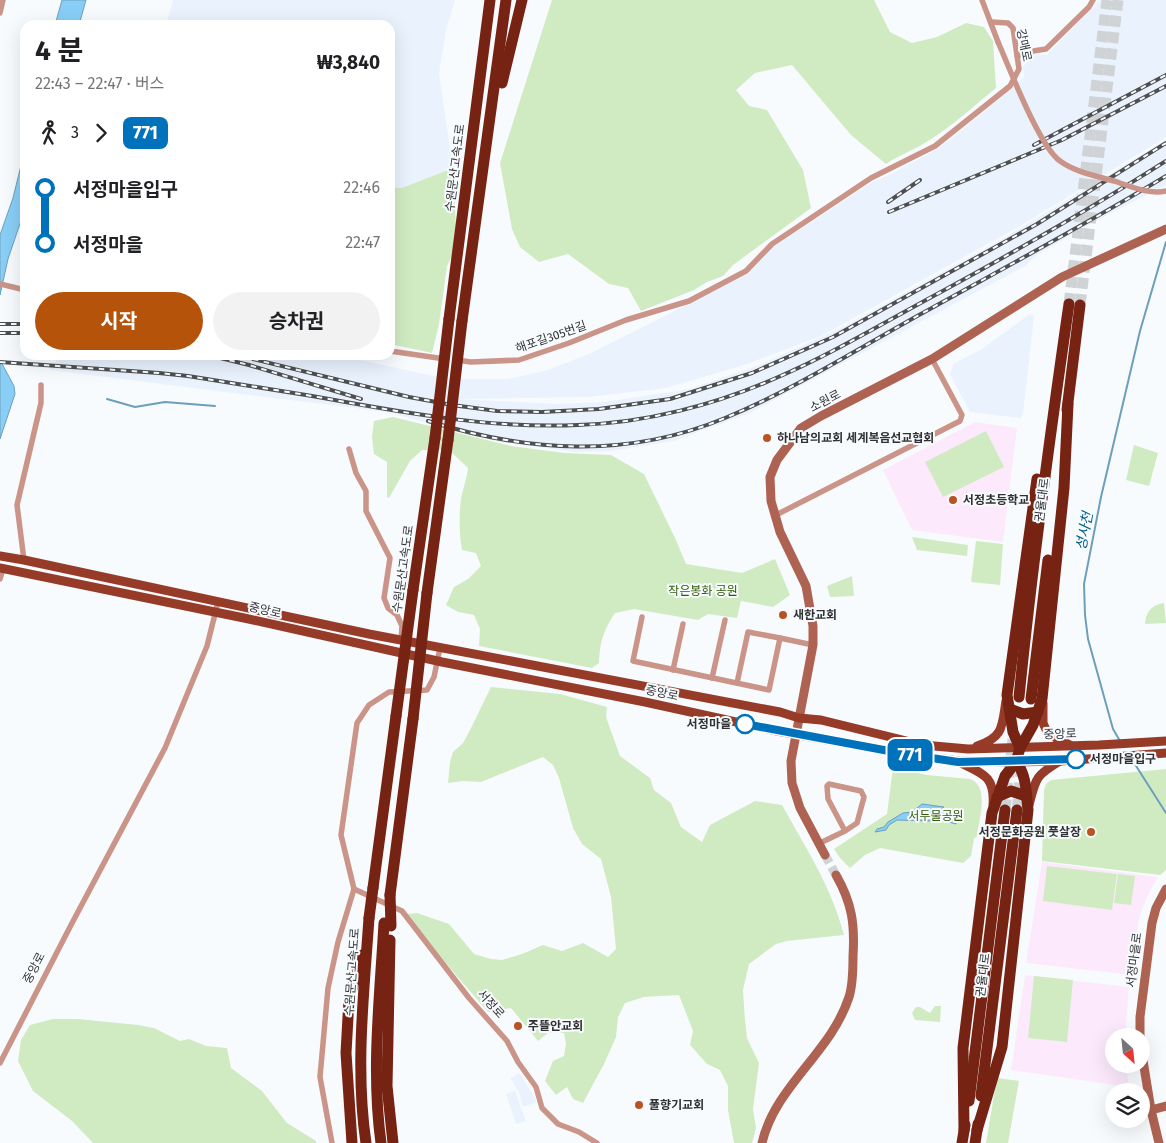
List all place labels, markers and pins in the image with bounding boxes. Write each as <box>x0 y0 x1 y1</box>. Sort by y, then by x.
place label: 하나남의교회 세계복음선교협회 <box>777 431 934 445</box>
marker: 하나남의교회 세계복음선교협회 <box>761 432 773 444</box>
place label: 서정초등학교 <box>963 493 1029 507</box>
marker: 서정초등학교 <box>947 494 959 506</box>
place label: 새한교회 <box>793 608 837 622</box>
marker: 새한교회 <box>777 609 789 621</box>
marker: 서정마을 <box>735 714 755 734</box>
place label: 서정마을 <box>687 717 731 731</box>
marker: 서정마을입구 <box>1066 749 1086 769</box>
place label: 서정마을입구 <box>1090 752 1156 766</box>
place label: 서정문화공원 풋살장 <box>979 825 1081 839</box>
marker: 서정문화공원 풋살장 <box>1085 826 1097 838</box>
place label: 주뜰안교회 <box>528 1019 583 1033</box>
marker: 주뜰안교회 <box>512 1020 524 1032</box>
place label: 풀향기교회 <box>649 1098 704 1112</box>
marker: 풀향기교회 <box>633 1099 645 1111</box>

